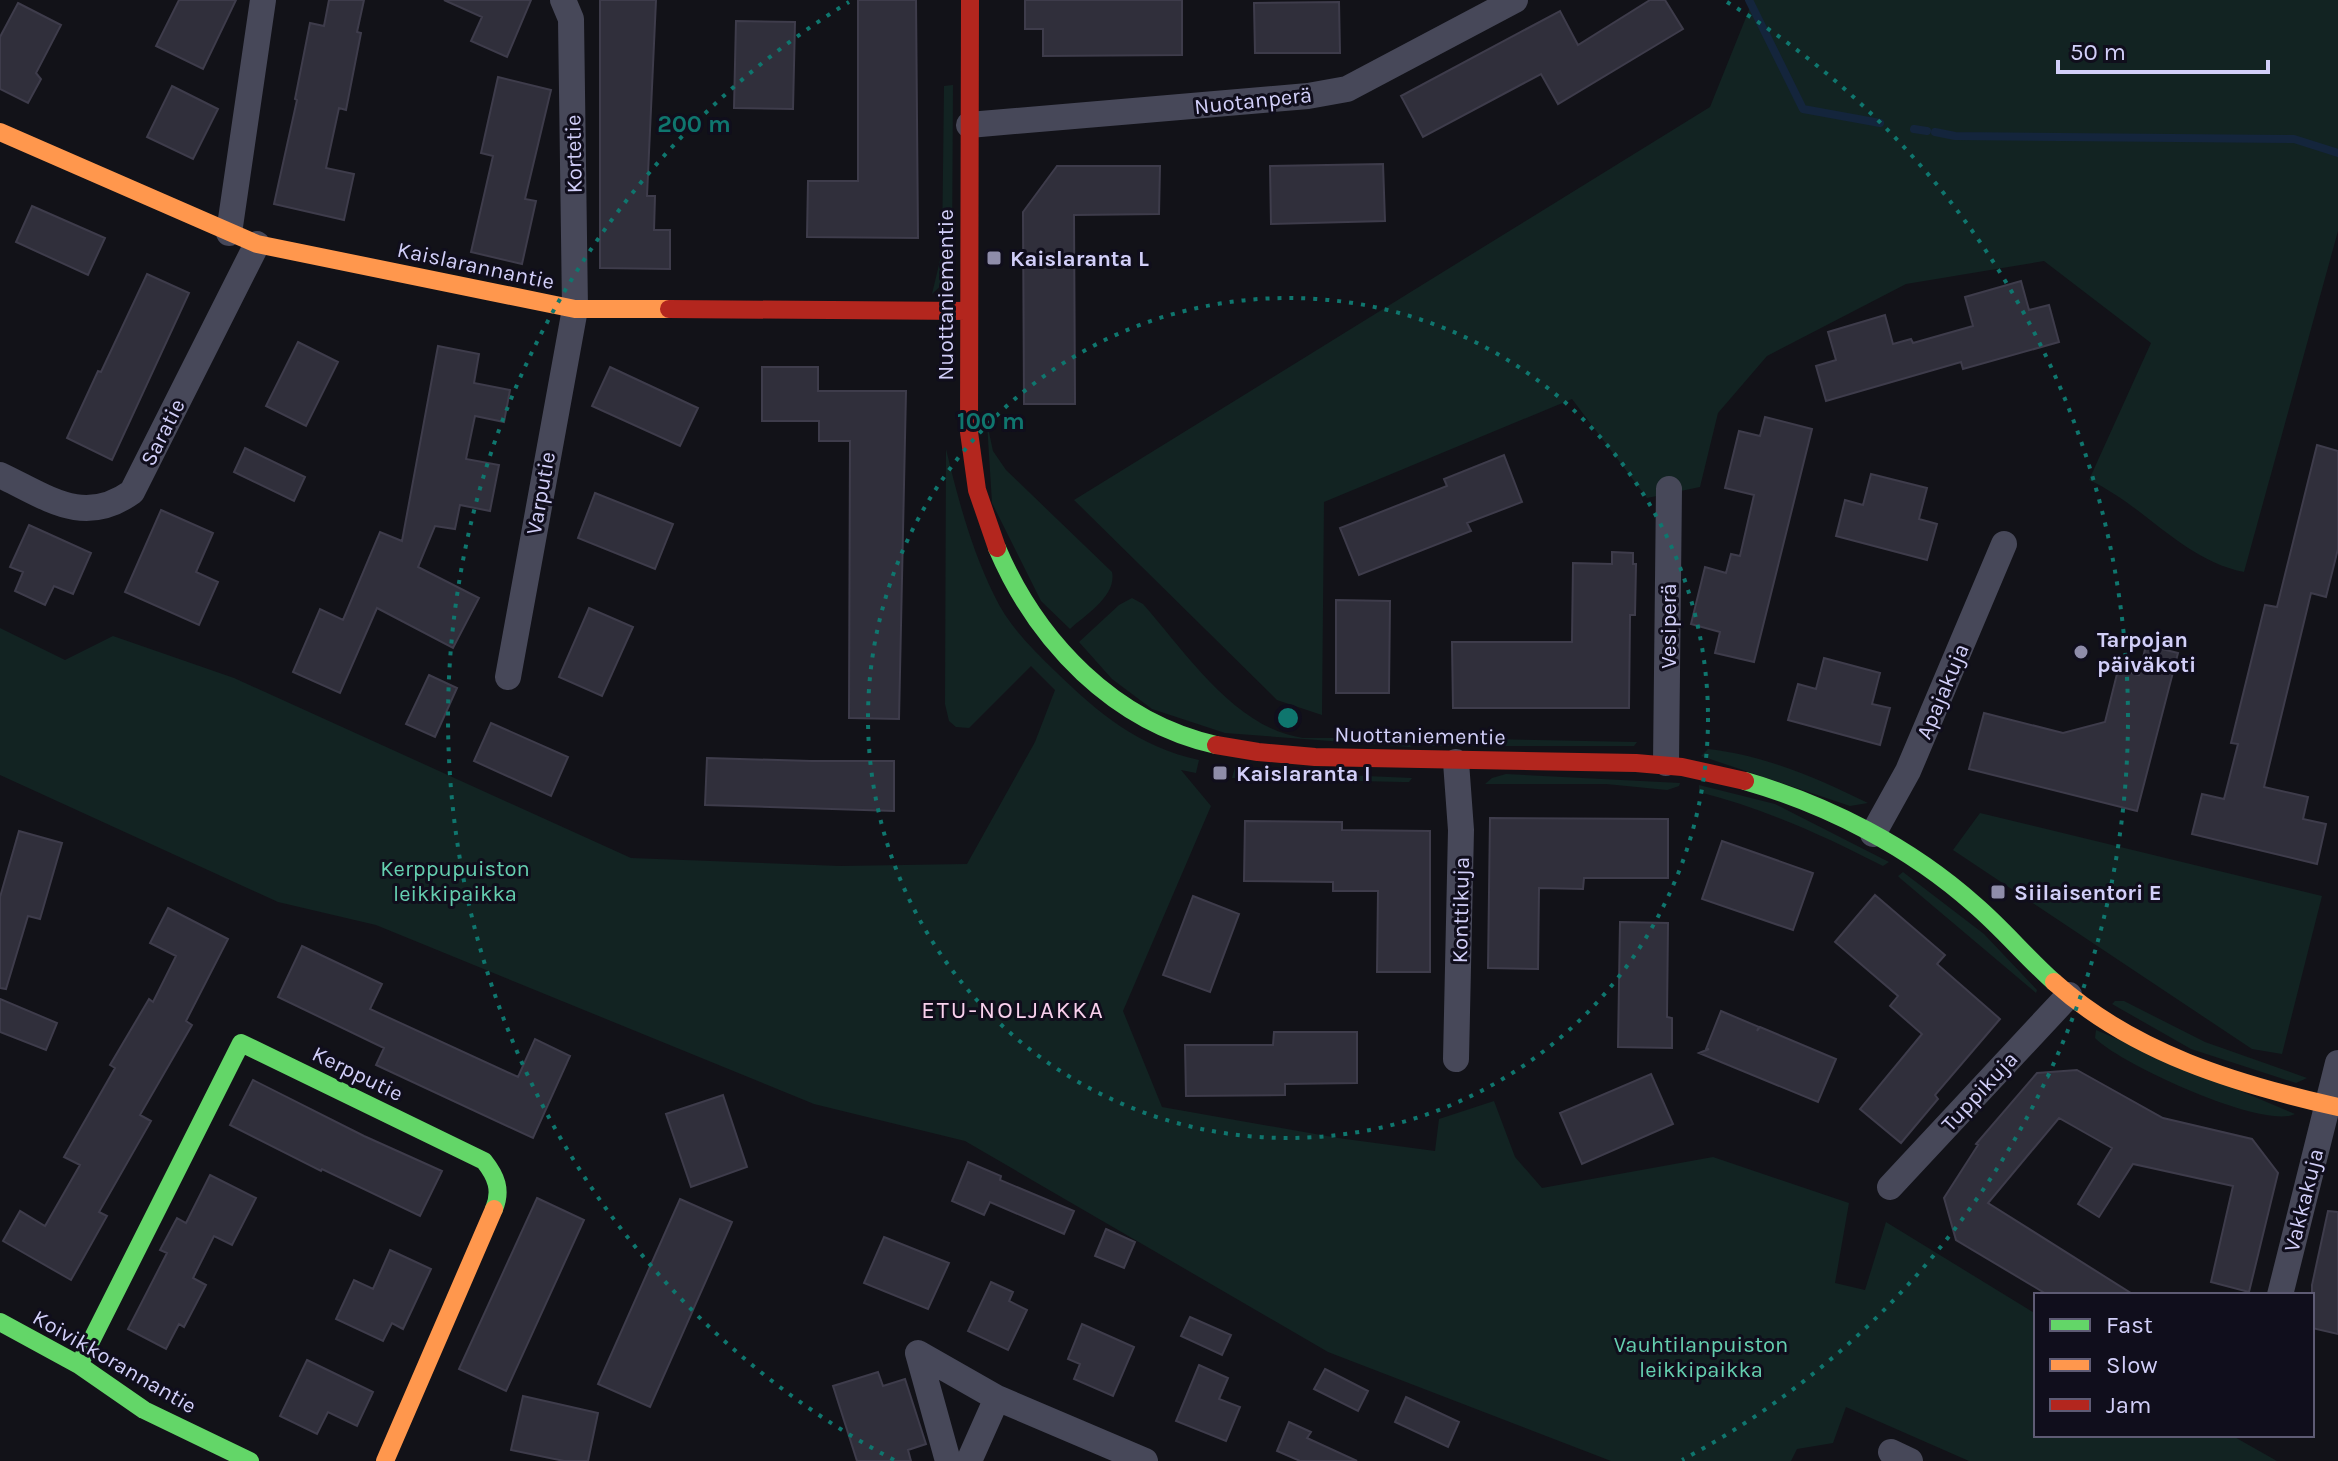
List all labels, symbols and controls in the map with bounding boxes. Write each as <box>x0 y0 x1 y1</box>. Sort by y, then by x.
scale bar <box>2058 24 2268 74</box>
text: 50 m <box>2070 38 2126 66</box>
street label: Nuotanperä <box>1193 82 1313 120</box>
text: 200 m <box>657 110 731 138</box>
street label: Kortetie <box>560 114 588 194</box>
street label: Nuottaniementie <box>933 209 959 381</box>
street label: Kaislarannantie <box>395 237 557 295</box>
place label: Kaislaranta L <box>1010 246 1149 272</box>
marker: Kaislaranta L <box>985 249 1003 267</box>
street label: Saratie <box>135 395 191 470</box>
text: 100 m <box>957 407 1025 435</box>
street label: Varputie <box>521 450 561 537</box>
street label: Vesiperä <box>1656 583 1682 669</box>
place label: Tarpojan päiväkoti <box>2097 627 2196 678</box>
street label: Apajakuja <box>1911 640 1975 743</box>
marker: Tarpojan päiväkoti <box>2072 643 2090 661</box>
centre of rings <box>1274 704 1302 732</box>
street label: Nuottaniementie <box>1334 722 1506 750</box>
place label: Kaislaranta I <box>1236 761 1371 787</box>
marker: Kaislaranta I <box>1211 764 1229 782</box>
park label: Kerppupuiston leikkipaikka <box>380 856 530 907</box>
street label: Konttikuja <box>1447 857 1475 963</box>
place label: Siilaisentori E <box>2014 880 2162 906</box>
marker: Siilaisentori E <box>1989 883 2007 901</box>
district label: ETU-NOLJAKKA <box>921 996 1105 1024</box>
street label: Kerpputie <box>308 1041 407 1107</box>
street label: Tuppikuja <box>1936 1046 2023 1137</box>
street label: Vakkakuja <box>2279 1146 2329 1255</box>
legend <box>2034 1293 2314 1437</box>
street label: Koivikkorannantie <box>28 1304 201 1419</box>
text: Fast <box>2106 1311 2153 1339</box>
park label: Vauhtilanpuiston leikkipaikka <box>1614 1332 1788 1383</box>
text: Slow <box>2106 1351 2158 1379</box>
text: Jam <box>2106 1391 2151 1419</box>

